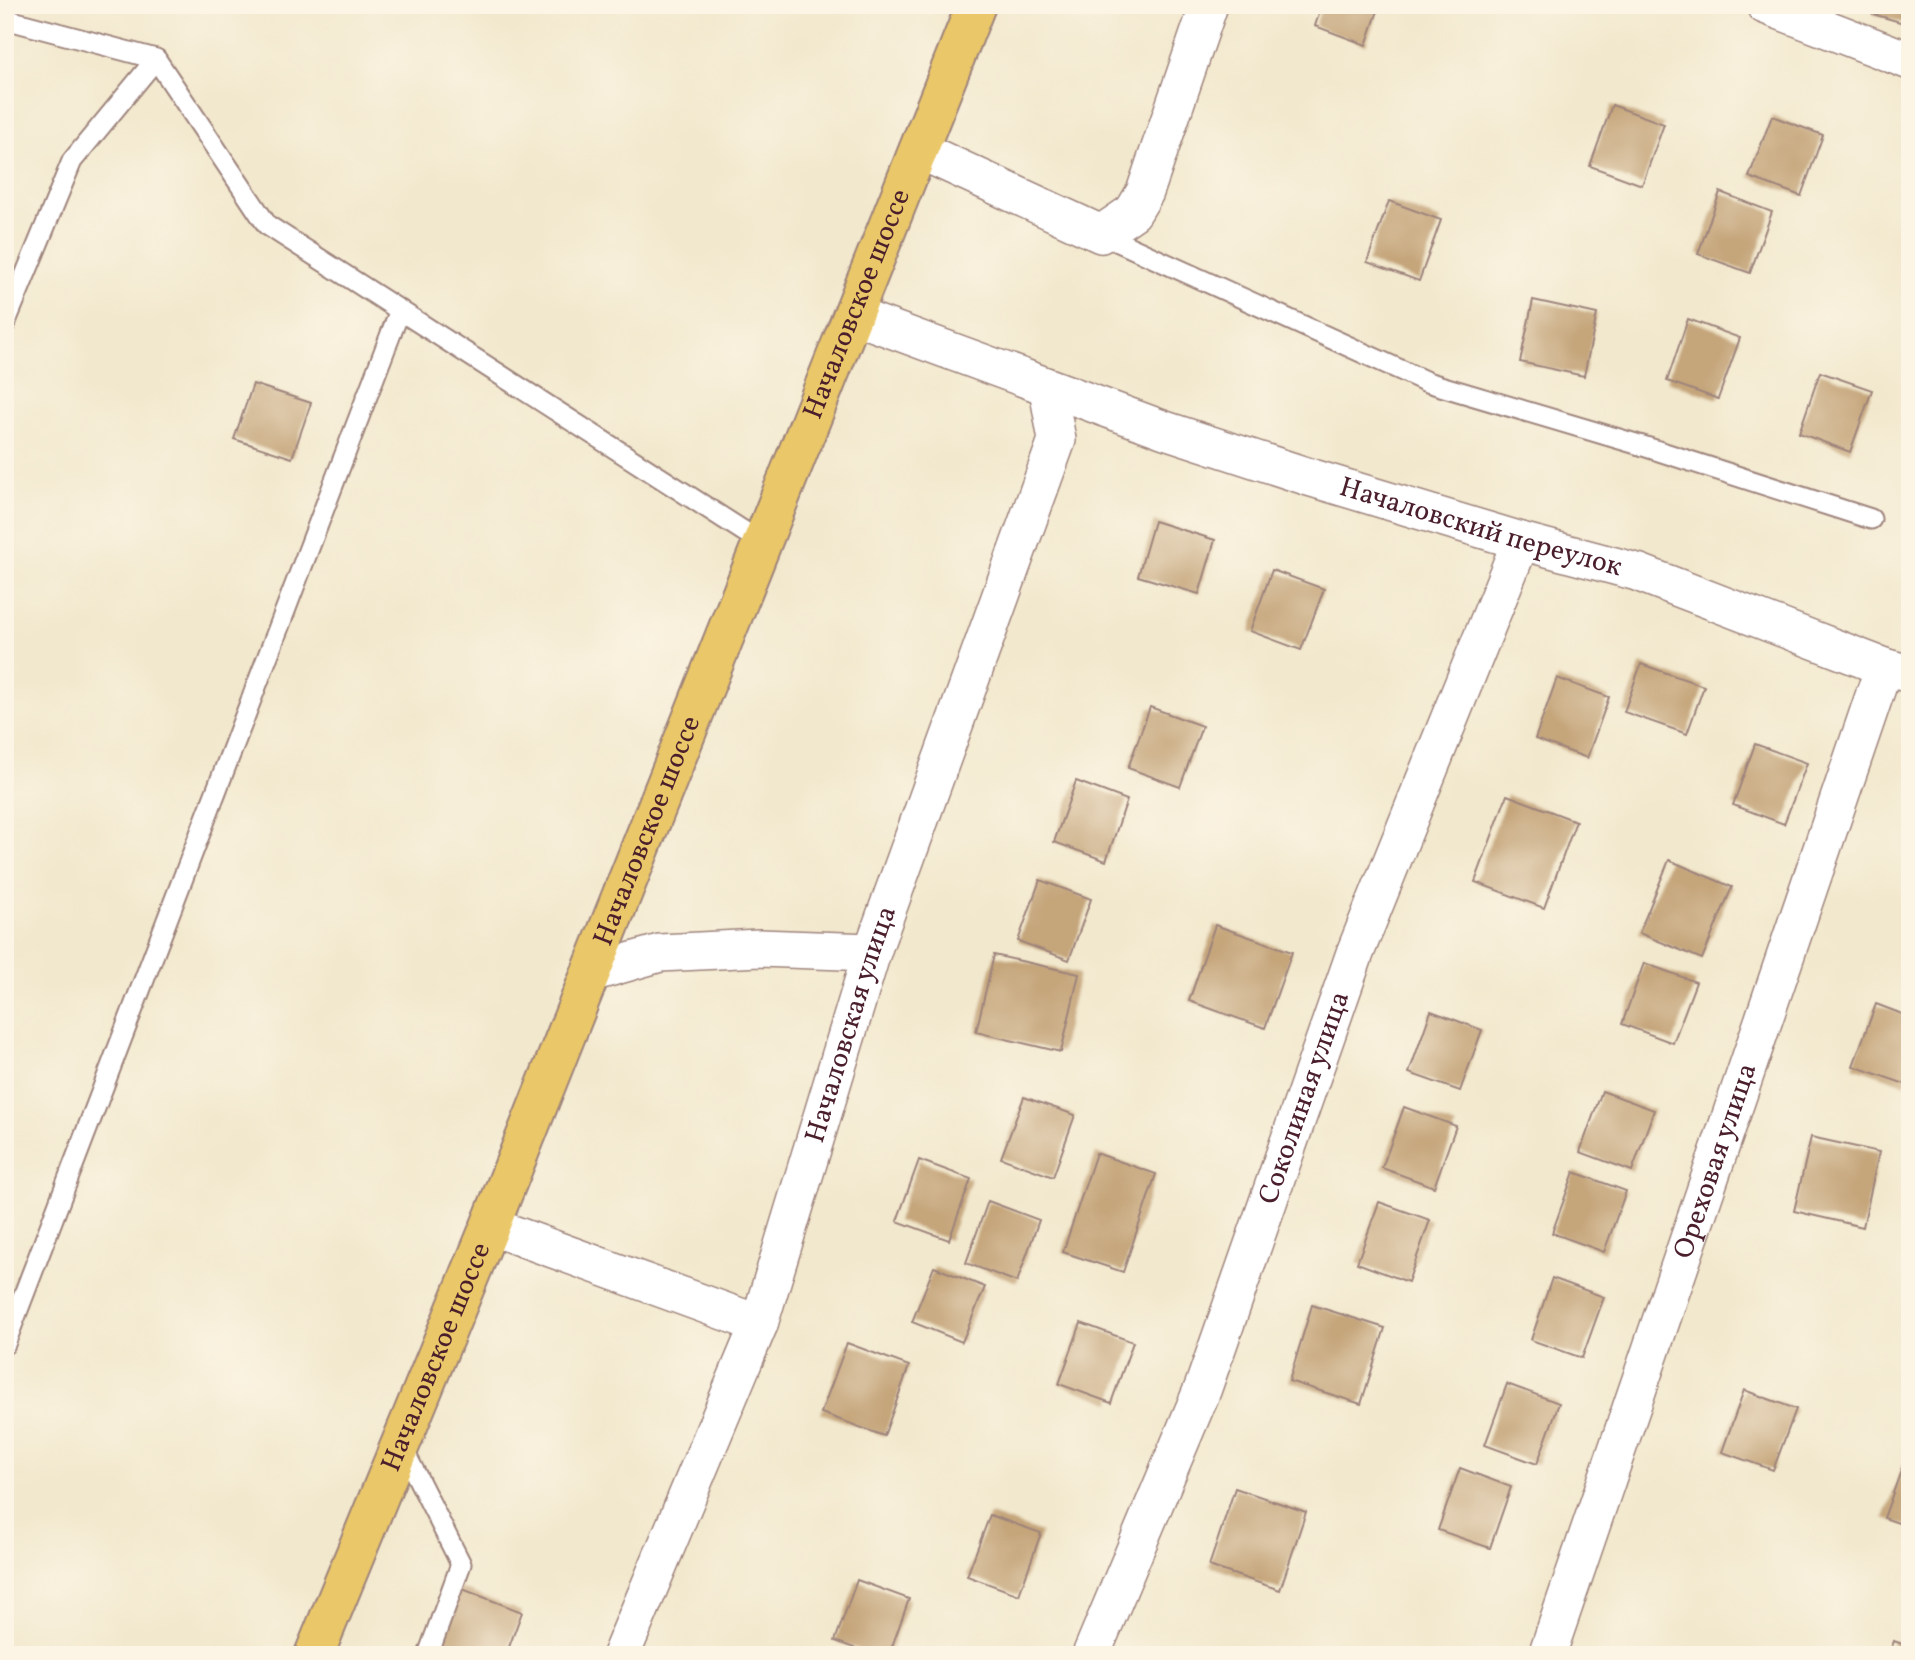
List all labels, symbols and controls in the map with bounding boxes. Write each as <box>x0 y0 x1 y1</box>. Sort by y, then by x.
street label: Началовское шоссе <box>794 183 920 425</box>
street label: Началовский переулок <box>1335 468 1626 587</box>
street label: Началовское шоссе <box>584 710 711 952</box>
street label: Началовская улица <box>796 901 907 1148</box>
street label: Соколиная улица <box>1249 986 1360 1210</box>
street label: Ореховая улица <box>1664 1058 1767 1264</box>
street label: Началовское шоссе <box>372 1236 501 1478</box>

